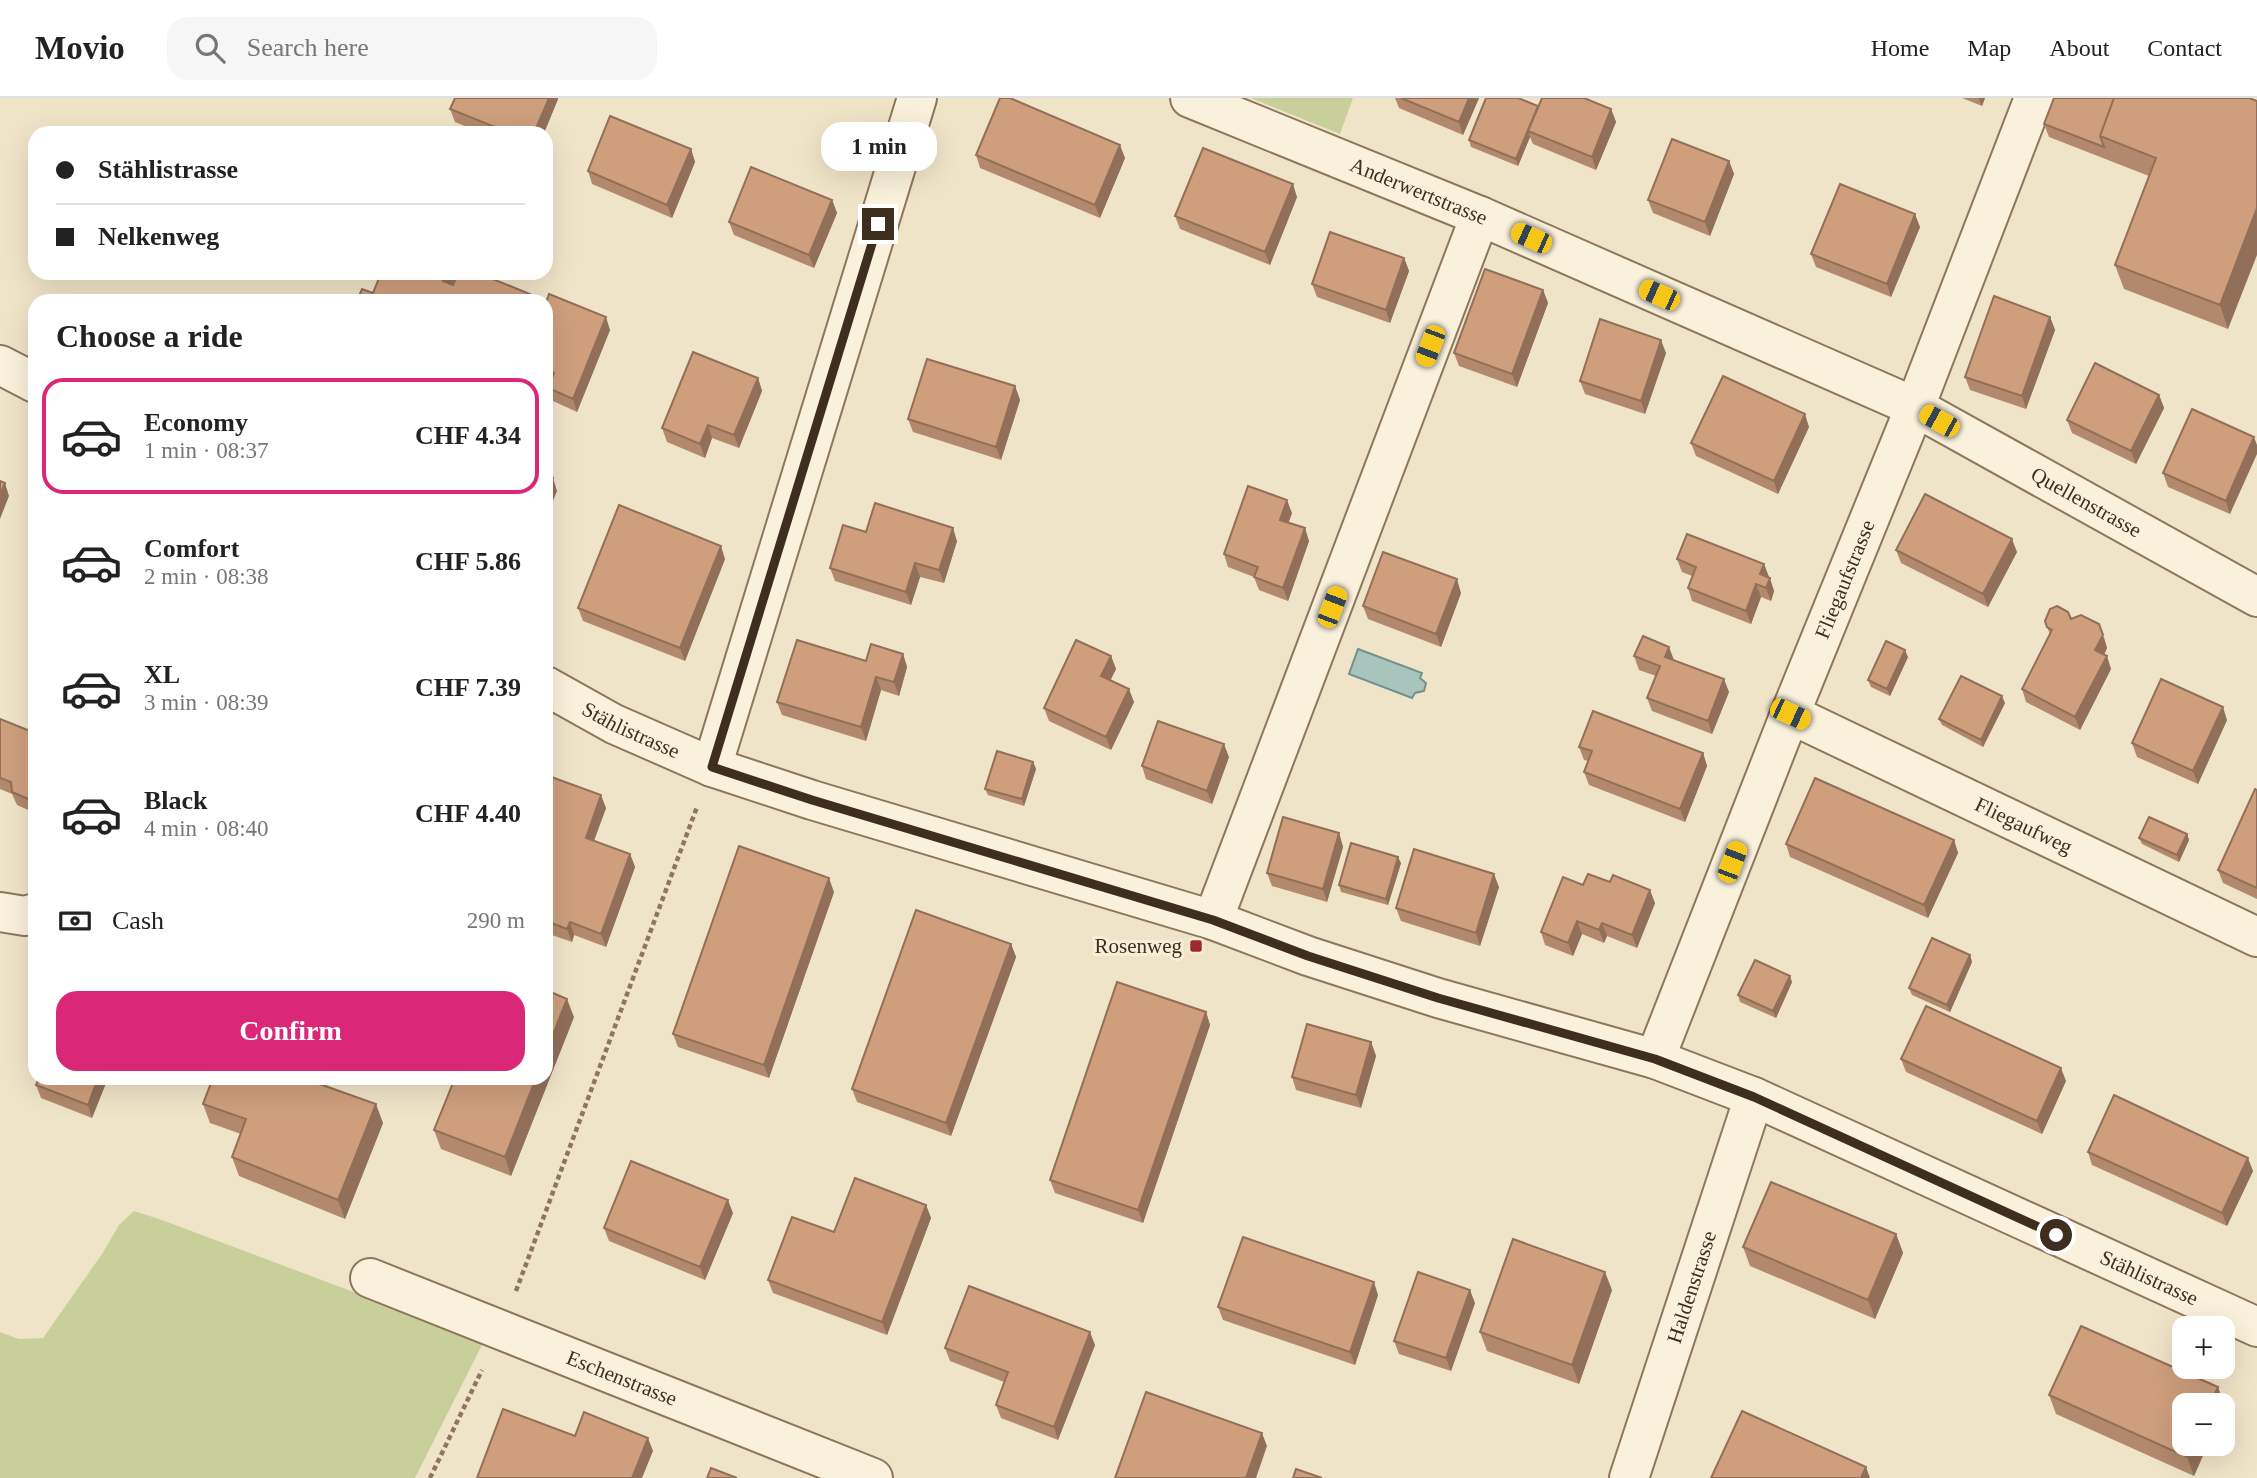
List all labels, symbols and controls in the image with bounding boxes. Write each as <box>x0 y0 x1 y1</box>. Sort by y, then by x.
search box <box>167 17 657 80</box>
icon: search <box>191 29 229 67</box>
text: Movio <box>35 30 125 66</box>
text: Search here <box>247 33 369 62</box>
text: Home <box>1871 35 1929 61</box>
text: Map <box>1967 35 2011 61</box>
text: About <box>2049 35 2109 61</box>
text: Contact <box>2147 35 2222 61</box>
callout: 1 min <box>820 122 936 172</box>
text: 1 min <box>851 134 907 159</box>
street label: Anderwertstrasse <box>1347 152 1491 230</box>
text: Stählistrasse <box>98 155 238 184</box>
route end <box>862 208 894 240</box>
car <box>1508 220 1555 256</box>
text: Nelkenweg <box>98 222 219 251</box>
car <box>1636 277 1683 313</box>
text: Choose a ride <box>56 318 243 354</box>
car <box>1413 323 1448 369</box>
car <box>1916 402 1963 440</box>
icon: car <box>60 405 123 468</box>
text: Economy <box>144 408 248 437</box>
text: CHF 4.34 <box>415 421 521 450</box>
text: 1 min · 08:37 <box>144 438 269 463</box>
street label: Quellenstrasse <box>2027 462 2146 542</box>
street label: Fliegaufstrasse <box>1810 516 1880 642</box>
icon: car <box>60 531 123 594</box>
text: Comfort <box>144 534 239 563</box>
text: CHF 5.86 <box>415 547 521 576</box>
text: 2 min · 08:38 <box>144 564 269 589</box>
car <box>1315 584 1350 630</box>
icon: car <box>60 657 123 720</box>
text: XL <box>144 660 180 689</box>
text: CHF 7.39 <box>415 673 521 702</box>
text: 3 min · 08:39 <box>144 690 269 715</box>
car <box>1767 696 1814 732</box>
street label: Stählistrasse <box>578 697 684 763</box>
icon: car <box>60 783 123 846</box>
text: Black <box>144 786 208 815</box>
street label: Fliegaufweg <box>1971 792 2077 859</box>
text: CHF 4.40 <box>415 799 521 828</box>
text: 4 min · 08:40 <box>144 816 269 841</box>
car <box>1715 839 1750 885</box>
icon: cash <box>56 902 94 940</box>
text: Cash <box>112 906 164 935</box>
text: 290 m <box>467 908 525 933</box>
place label: Rosenweg <box>1095 934 1182 958</box>
marker: Rosenweg <box>1188 938 1204 954</box>
button: Confirm <box>56 991 525 1071</box>
route start <box>2040 1219 2072 1251</box>
street label: Haldenstrasse <box>1662 1228 1721 1346</box>
street label: Stählistrasse <box>2096 1245 2202 1310</box>
map controls <box>2172 1316 2235 1456</box>
button: + <box>2172 1316 2235 1379</box>
street label: Eschenstrasse <box>563 1345 680 1411</box>
button: − <box>2172 1393 2235 1456</box>

